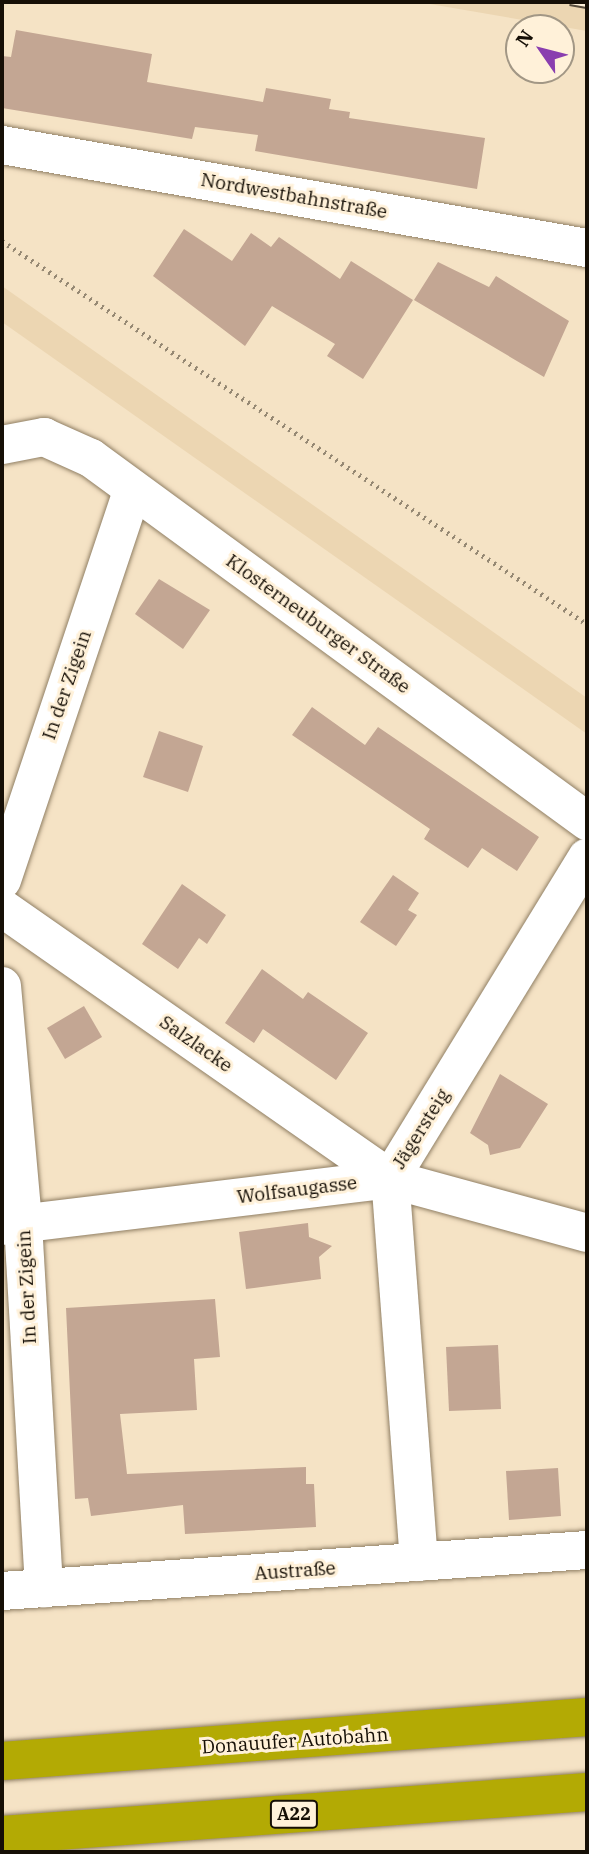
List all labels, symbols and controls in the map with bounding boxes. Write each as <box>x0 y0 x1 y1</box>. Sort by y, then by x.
north arrow <box>505 14 575 84</box>
text: N <box>510 25 539 51</box>
street label: Nordwestbahnstraße <box>199 168 389 224</box>
street label: Klosterneuburger Straße <box>221 549 415 699</box>
street label: In der Zigein <box>38 627 96 743</box>
street label: Salzlacke <box>155 1011 237 1077</box>
street label: Jägersteig <box>387 1085 455 1173</box>
street label: Wolfsaugasse <box>236 1171 358 1209</box>
street label: In der Zigein <box>13 1229 41 1345</box>
street label: Austraße <box>254 1557 336 1585</box>
street label: Donauufer Autobahn <box>201 1723 389 1759</box>
road number: A22 <box>270 1800 318 1828</box>

